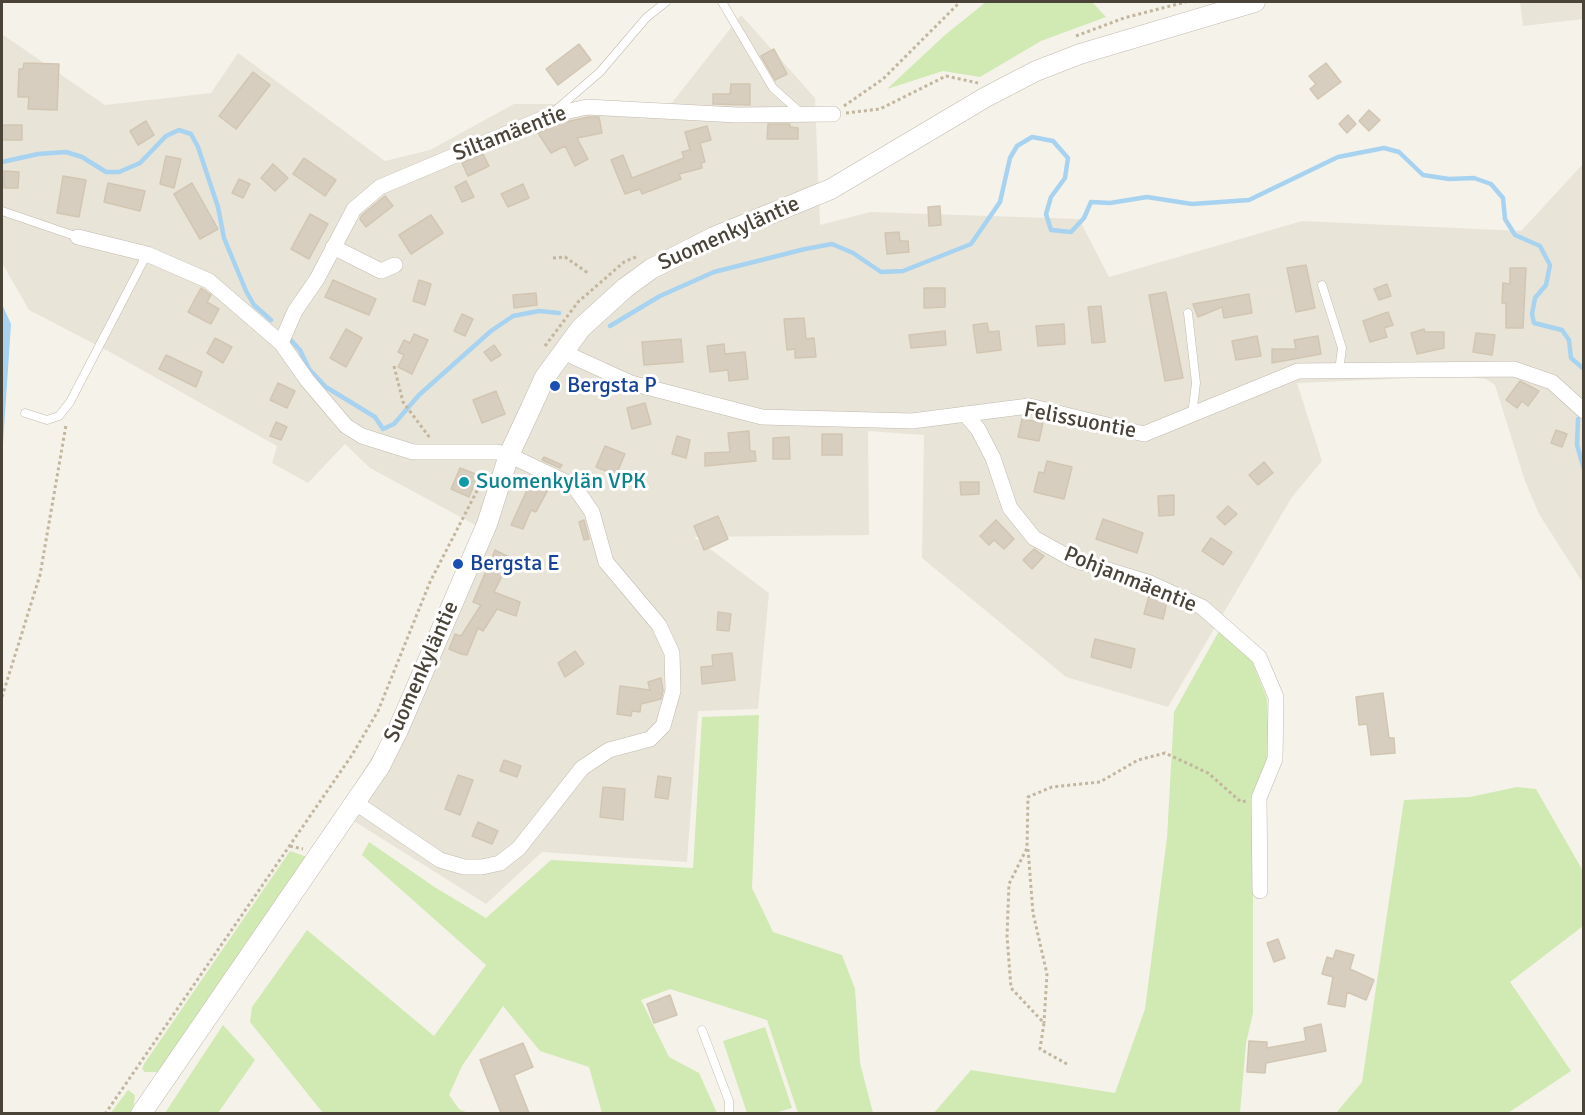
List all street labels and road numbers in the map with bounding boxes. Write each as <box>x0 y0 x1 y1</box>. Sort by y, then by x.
street label: Siltamäentie <box>449 100 571 168</box>
street label: Suomenkyläntie <box>654 191 804 277</box>
street label: Felissuontie <box>1022 397 1138 445</box>
street label: Pohjanmäentie <box>1060 541 1200 619</box>
street label: Suomenkyläntie <box>379 597 465 747</box>

